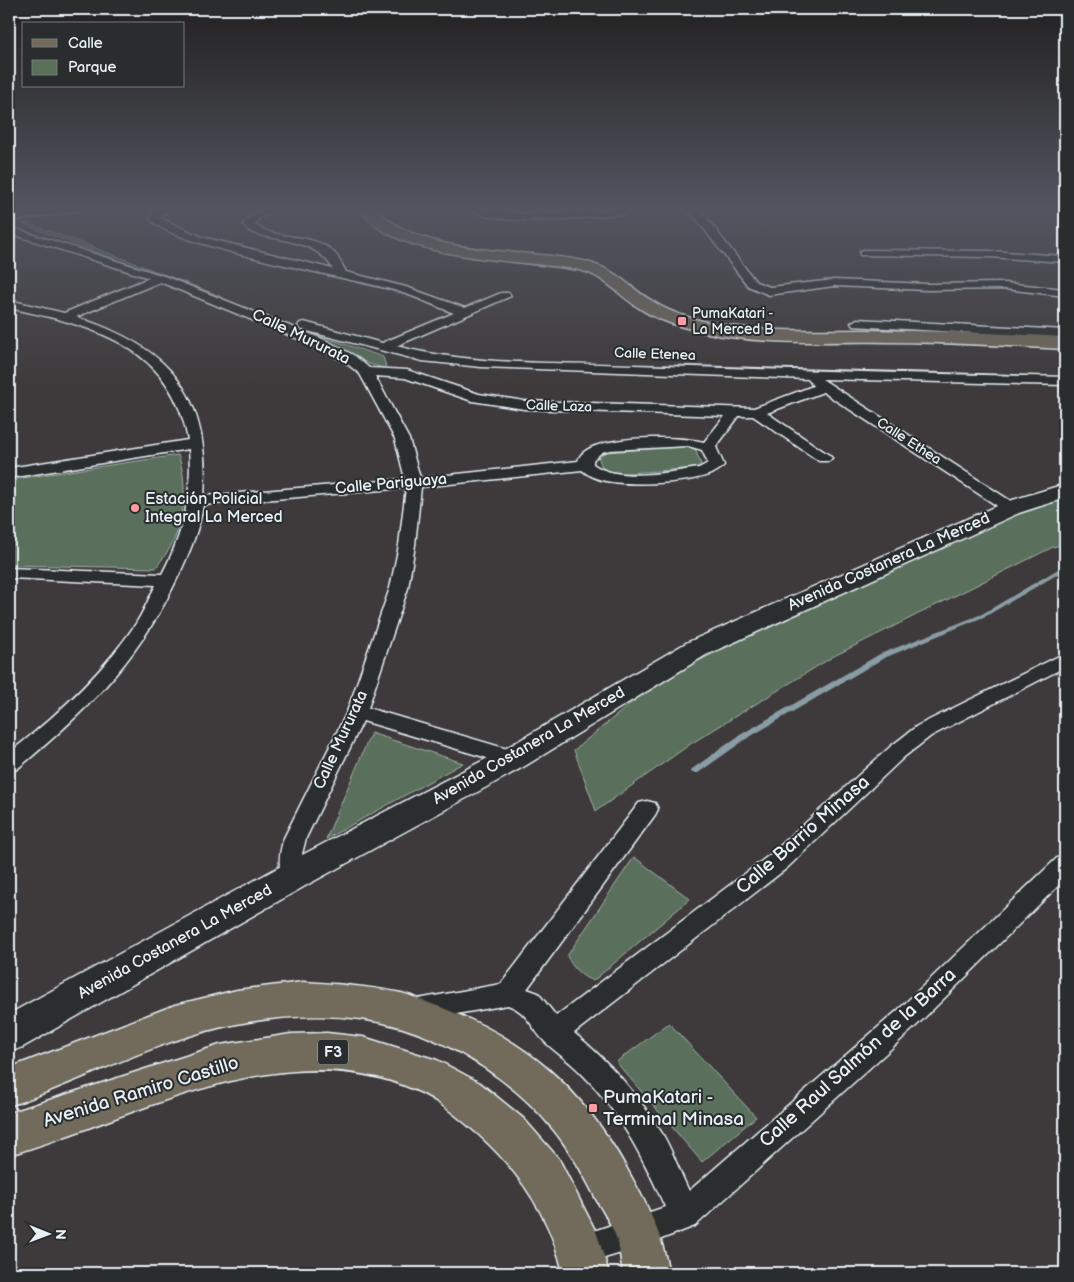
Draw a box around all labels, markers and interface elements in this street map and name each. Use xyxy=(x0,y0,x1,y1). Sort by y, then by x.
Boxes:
legend xyxy=(22,22,185,88)
text: Calle xyxy=(68,34,103,53)
text: Parque xyxy=(68,58,117,77)
street label: Calle Mururata xyxy=(249,305,353,369)
place label: PumaKatari - La Merced B xyxy=(692,305,774,338)
marker: PumaKatari - La Merced B xyxy=(676,315,688,327)
street label: Calle Etenea xyxy=(614,344,696,364)
street label: Calle Laza xyxy=(526,396,592,416)
street label: Calle Ethea xyxy=(874,414,945,468)
street label: Calle Pariguaya xyxy=(334,470,448,498)
place label: Estación Policial Integral La Merced xyxy=(145,490,283,527)
marker: Estación Policial Integral La Merced xyxy=(129,502,141,514)
street label: Avenida Costanera La Merced xyxy=(785,509,993,615)
street label: Avenida Costanera La Merced xyxy=(429,683,629,809)
street label: Calle Mururata xyxy=(310,688,372,792)
street label: Calle Barrio Minasa xyxy=(732,771,874,899)
street label: Avenida Costanera La Merced xyxy=(75,881,275,1003)
street label: Calle Raul Salmón de la Barra xyxy=(755,964,961,1152)
road number: F3 xyxy=(318,1040,348,1064)
street label: Avenida Ramiro Castillo xyxy=(41,1051,241,1133)
place label: PumaKatari - Terminal Minasa xyxy=(603,1086,744,1131)
marker: PumaKatari - Terminal Minasa xyxy=(587,1102,599,1114)
north arrow xyxy=(22,1210,72,1260)
text: N xyxy=(52,1229,69,1240)

